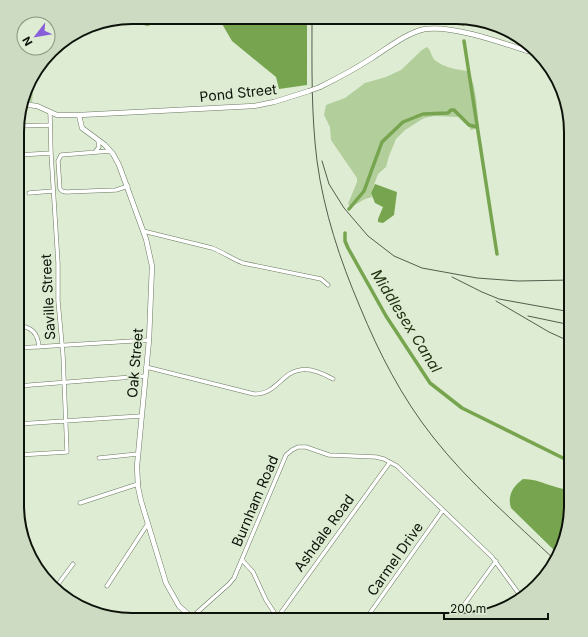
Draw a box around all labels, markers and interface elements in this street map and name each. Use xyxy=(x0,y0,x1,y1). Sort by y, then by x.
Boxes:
north arrow xyxy=(16,16,56,56)
text: N xyxy=(19,34,36,48)
street label: Pond Street xyxy=(198,80,278,105)
street label: Saville Street xyxy=(37,253,58,341)
water label: Middlesex Canal xyxy=(367,266,446,376)
street label: Oak Street xyxy=(123,327,146,398)
street label: Burnham Road xyxy=(228,453,281,549)
street label: Ashdale Road xyxy=(290,491,357,575)
street label: Carmel Drive xyxy=(363,519,426,599)
scale bar xyxy=(444,595,548,621)
text: 200 m xyxy=(450,601,486,616)

